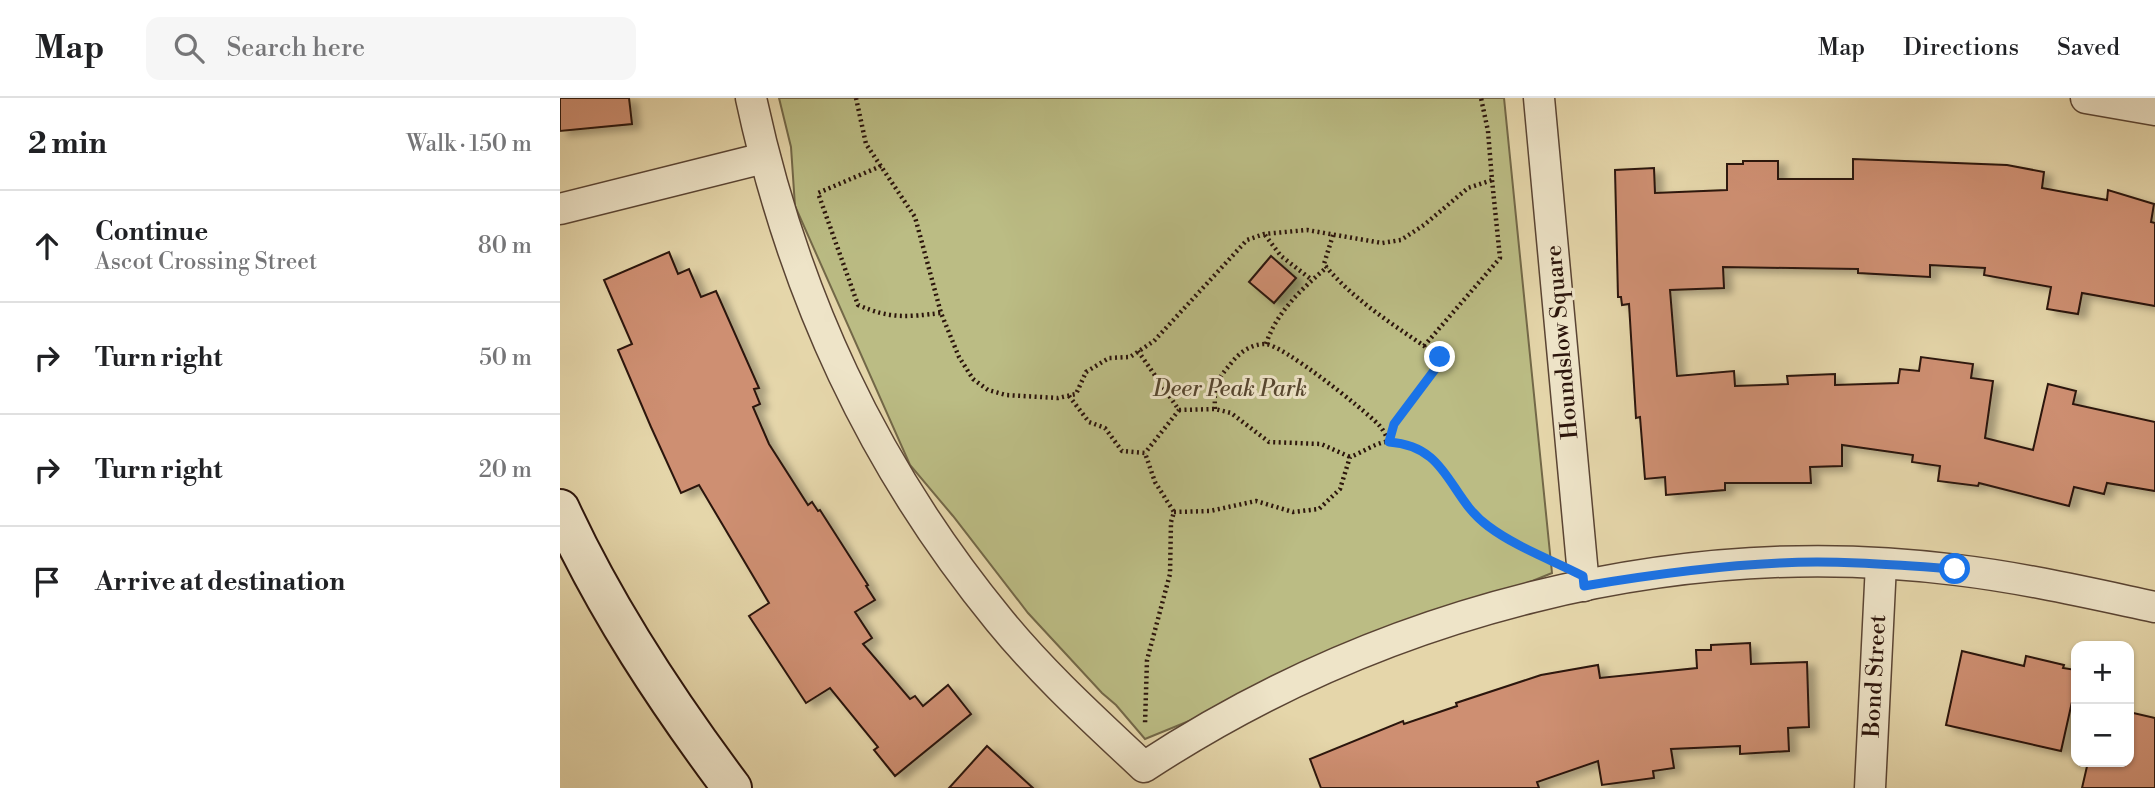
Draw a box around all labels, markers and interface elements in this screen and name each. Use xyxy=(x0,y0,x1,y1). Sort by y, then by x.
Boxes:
search box xyxy=(146,17,636,80)
text: Map xyxy=(35,28,104,69)
icon: search xyxy=(170,29,208,67)
text: Search here xyxy=(226,32,365,64)
text: Map xyxy=(1818,33,1865,63)
text: Directions xyxy=(1903,33,2019,63)
text: Saved xyxy=(2057,33,2120,63)
text: 2 min xyxy=(28,125,107,163)
text: Walk · 150 m xyxy=(406,130,532,158)
text: Continue xyxy=(95,216,208,248)
icon: ahead xyxy=(28,227,66,265)
text: 80 m xyxy=(478,232,532,260)
street label: Houndslow Square xyxy=(1540,244,1584,440)
text: Ascot Crossing Street xyxy=(95,248,317,276)
icon: right xyxy=(28,339,66,377)
route end xyxy=(1424,341,1455,372)
text: Turn right xyxy=(95,342,223,374)
text: 50 m xyxy=(479,344,532,372)
park label: Deer Peak Park xyxy=(1152,375,1307,403)
icon: right xyxy=(28,451,66,489)
text: Turn right xyxy=(95,454,223,486)
text: 20 m xyxy=(479,456,532,484)
route start xyxy=(1939,553,1970,584)
icon: arrive xyxy=(28,563,66,601)
text: Arrive at destination xyxy=(95,566,345,598)
street label: Bond Street xyxy=(1858,614,1892,739)
map controls xyxy=(2071,641,2134,767)
button: + xyxy=(2071,641,2134,704)
button: − xyxy=(2071,704,2134,767)

